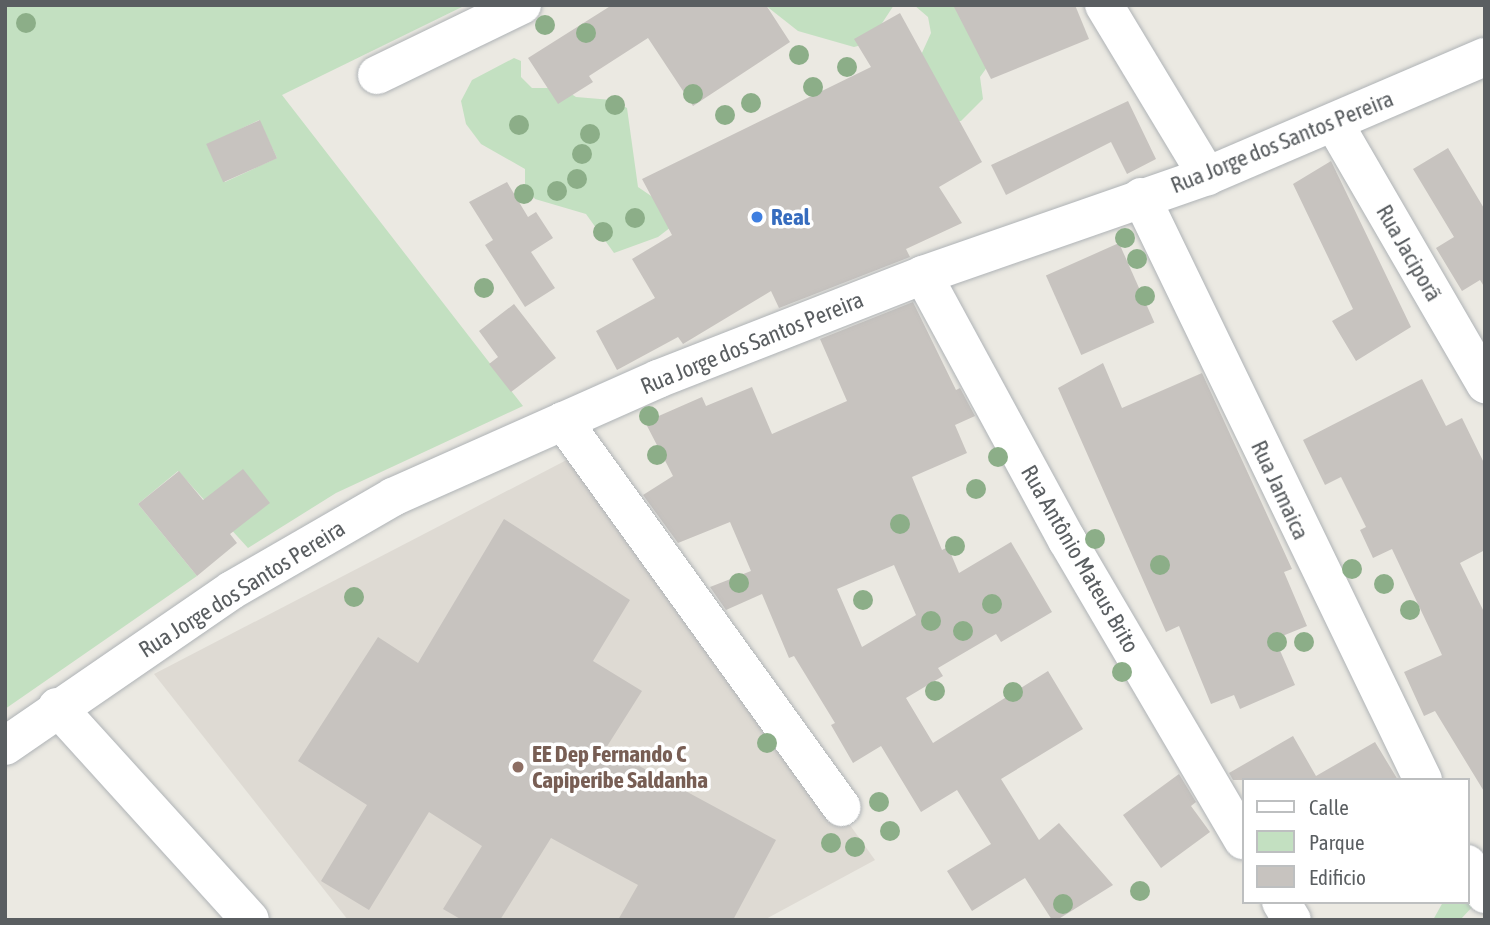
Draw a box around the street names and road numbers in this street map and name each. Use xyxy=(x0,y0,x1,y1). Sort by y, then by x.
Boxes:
street label: Rua Jorge dos Santos Pereira xyxy=(1167,85,1397,199)
street label: Rua Jaciporã xyxy=(1370,200,1448,306)
street label: Rua Jorge dos Santos Pereira xyxy=(637,286,867,400)
street label: Rua Jamaica xyxy=(1245,436,1315,544)
street label: Rua Antônio Mateus Brito xyxy=(1015,460,1145,658)
street label: Rua Jorge dos Santos Pereira xyxy=(134,514,350,664)

